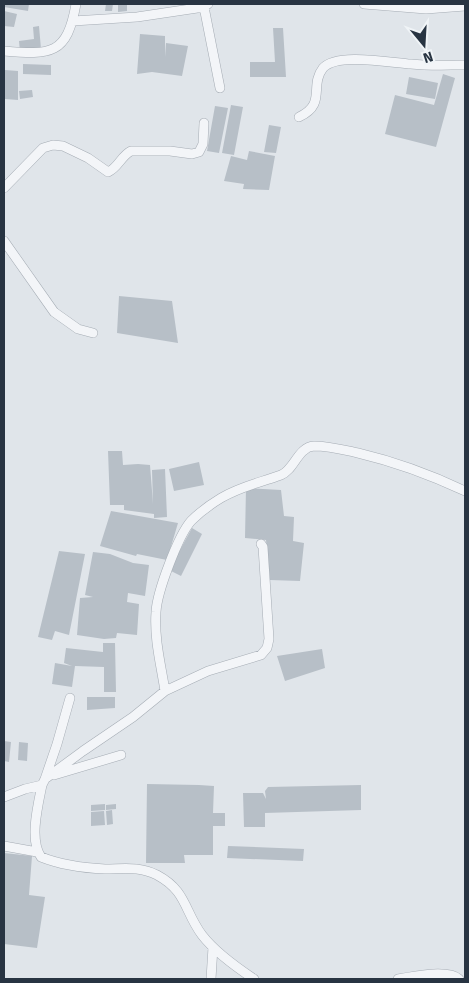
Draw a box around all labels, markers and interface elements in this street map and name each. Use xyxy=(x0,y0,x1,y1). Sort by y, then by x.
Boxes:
north arrow xyxy=(399,20,449,70)
text: N xyxy=(421,47,435,66)

